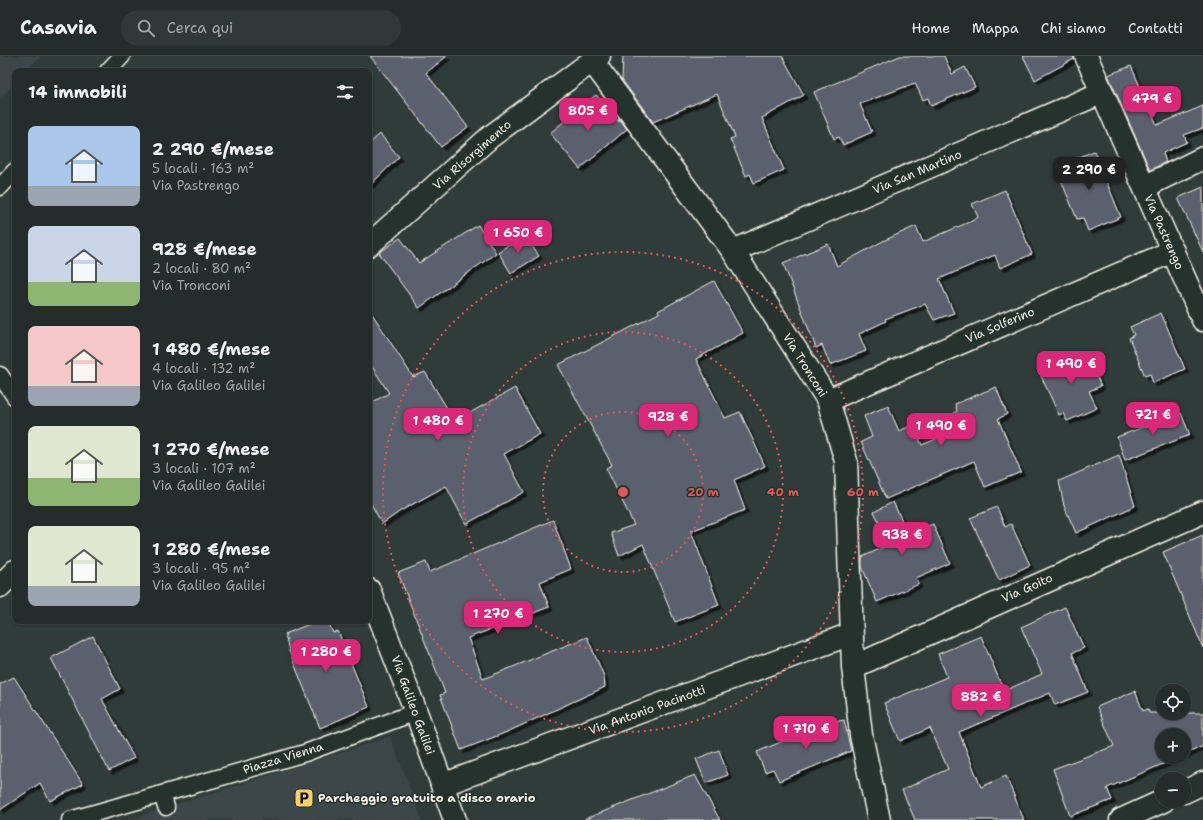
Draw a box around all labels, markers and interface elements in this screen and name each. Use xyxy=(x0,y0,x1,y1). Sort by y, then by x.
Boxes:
search box xyxy=(121,10,401,46)
text: Casavia xyxy=(20,15,97,40)
icon: search xyxy=(135,17,157,39)
text: Cerca qui xyxy=(167,18,233,38)
text: Home xyxy=(912,19,950,37)
text: Mappa xyxy=(972,19,1019,37)
text: Chi siamo xyxy=(1041,19,1106,37)
text: Contatti xyxy=(1128,19,1183,37)
text: 14 immobili xyxy=(28,81,127,103)
icon: filters xyxy=(334,81,356,103)
pin: 479 € xyxy=(1124,86,1180,120)
text: 479 € xyxy=(1132,90,1172,107)
pin: 805 € xyxy=(560,98,616,132)
text: 805 € xyxy=(568,102,608,119)
street label: Via Risorgimento xyxy=(429,116,515,194)
text: 2 290 €/mese xyxy=(152,138,274,160)
icon: home xyxy=(60,142,108,190)
street label: Via San Martino xyxy=(870,146,964,198)
pin: 2 290 € xyxy=(1052,157,1126,191)
text: 5 locali · 163 m² xyxy=(152,160,254,177)
text: 2 290 € xyxy=(1062,161,1116,178)
text: Via Pastrengo xyxy=(152,177,240,194)
street label: Via Pastrengo xyxy=(1140,192,1188,272)
pin: 1 650 € xyxy=(481,220,555,254)
text: 1 650 € xyxy=(493,224,543,241)
text: 928 €/mese xyxy=(152,238,257,260)
icon: home xyxy=(60,242,108,290)
text: 2 locali · 80 m² xyxy=(152,260,251,277)
text: Via Tronconi xyxy=(152,277,231,294)
street label: Via Solferino xyxy=(963,303,1037,347)
street label: Via Tronconi xyxy=(779,330,831,400)
text: 1 480 €/mese xyxy=(152,338,270,360)
icon: home xyxy=(60,342,108,390)
pin: 1 490 € xyxy=(1034,351,1108,385)
text: 1 490 € xyxy=(1046,355,1096,372)
text: 4 locali · 132 m² xyxy=(152,360,255,377)
text: Via Galileo Galilei xyxy=(152,377,265,394)
pin: 721 € xyxy=(1125,402,1181,436)
pin: 928 € xyxy=(640,404,696,438)
text: 721 € xyxy=(1135,406,1171,423)
pin: 1 480 € xyxy=(401,408,475,442)
text: 928 € xyxy=(648,408,688,425)
text: 1 480 € xyxy=(412,412,464,429)
pin: 1 490 € xyxy=(904,413,978,447)
text: 1 490 € xyxy=(916,417,966,434)
text: 1 270 €/mese xyxy=(152,438,270,460)
icon: home xyxy=(60,442,108,490)
text: 3 locali · 107 m² xyxy=(152,460,256,477)
text: Via Galileo Galilei xyxy=(152,477,265,494)
text: 20 m xyxy=(687,484,719,500)
text: 40 m xyxy=(767,484,799,500)
text: 60 m xyxy=(847,484,879,500)
centre of rings xyxy=(616,485,630,499)
pin: 938 € xyxy=(874,522,930,556)
text: 938 € xyxy=(882,526,922,543)
text: 1 280 €/mese xyxy=(152,538,270,560)
icon: home xyxy=(60,542,108,590)
text: 3 locali · 95 m² xyxy=(152,560,250,577)
street label: Via Goito xyxy=(999,570,1055,606)
text: Via Galileo Galilei xyxy=(152,577,265,594)
pin: 1 270 € xyxy=(461,601,535,635)
text: 1 270 € xyxy=(473,605,523,622)
pin: 1 280 € xyxy=(289,639,363,673)
text: 1 280 € xyxy=(300,643,352,660)
street label: Via Galileo Galilei xyxy=(388,653,438,757)
street label: Via Antonio Pacinotti xyxy=(586,681,708,739)
pin: 882 € xyxy=(953,684,1009,718)
map controls xyxy=(1155,684,1191,808)
button: locate xyxy=(1155,684,1191,720)
text: 882 € xyxy=(961,688,1001,705)
pin: 1 710 € xyxy=(769,716,843,750)
text: 1 710 € xyxy=(782,720,830,737)
button: + xyxy=(1155,728,1191,764)
street label: Piazza Vienna xyxy=(241,738,325,778)
button: − xyxy=(1155,772,1191,808)
parking icon: Parcheggio gratuito a disco orario xyxy=(293,787,315,809)
place label: Parcheggio gratuito a disco orario xyxy=(318,790,536,806)

